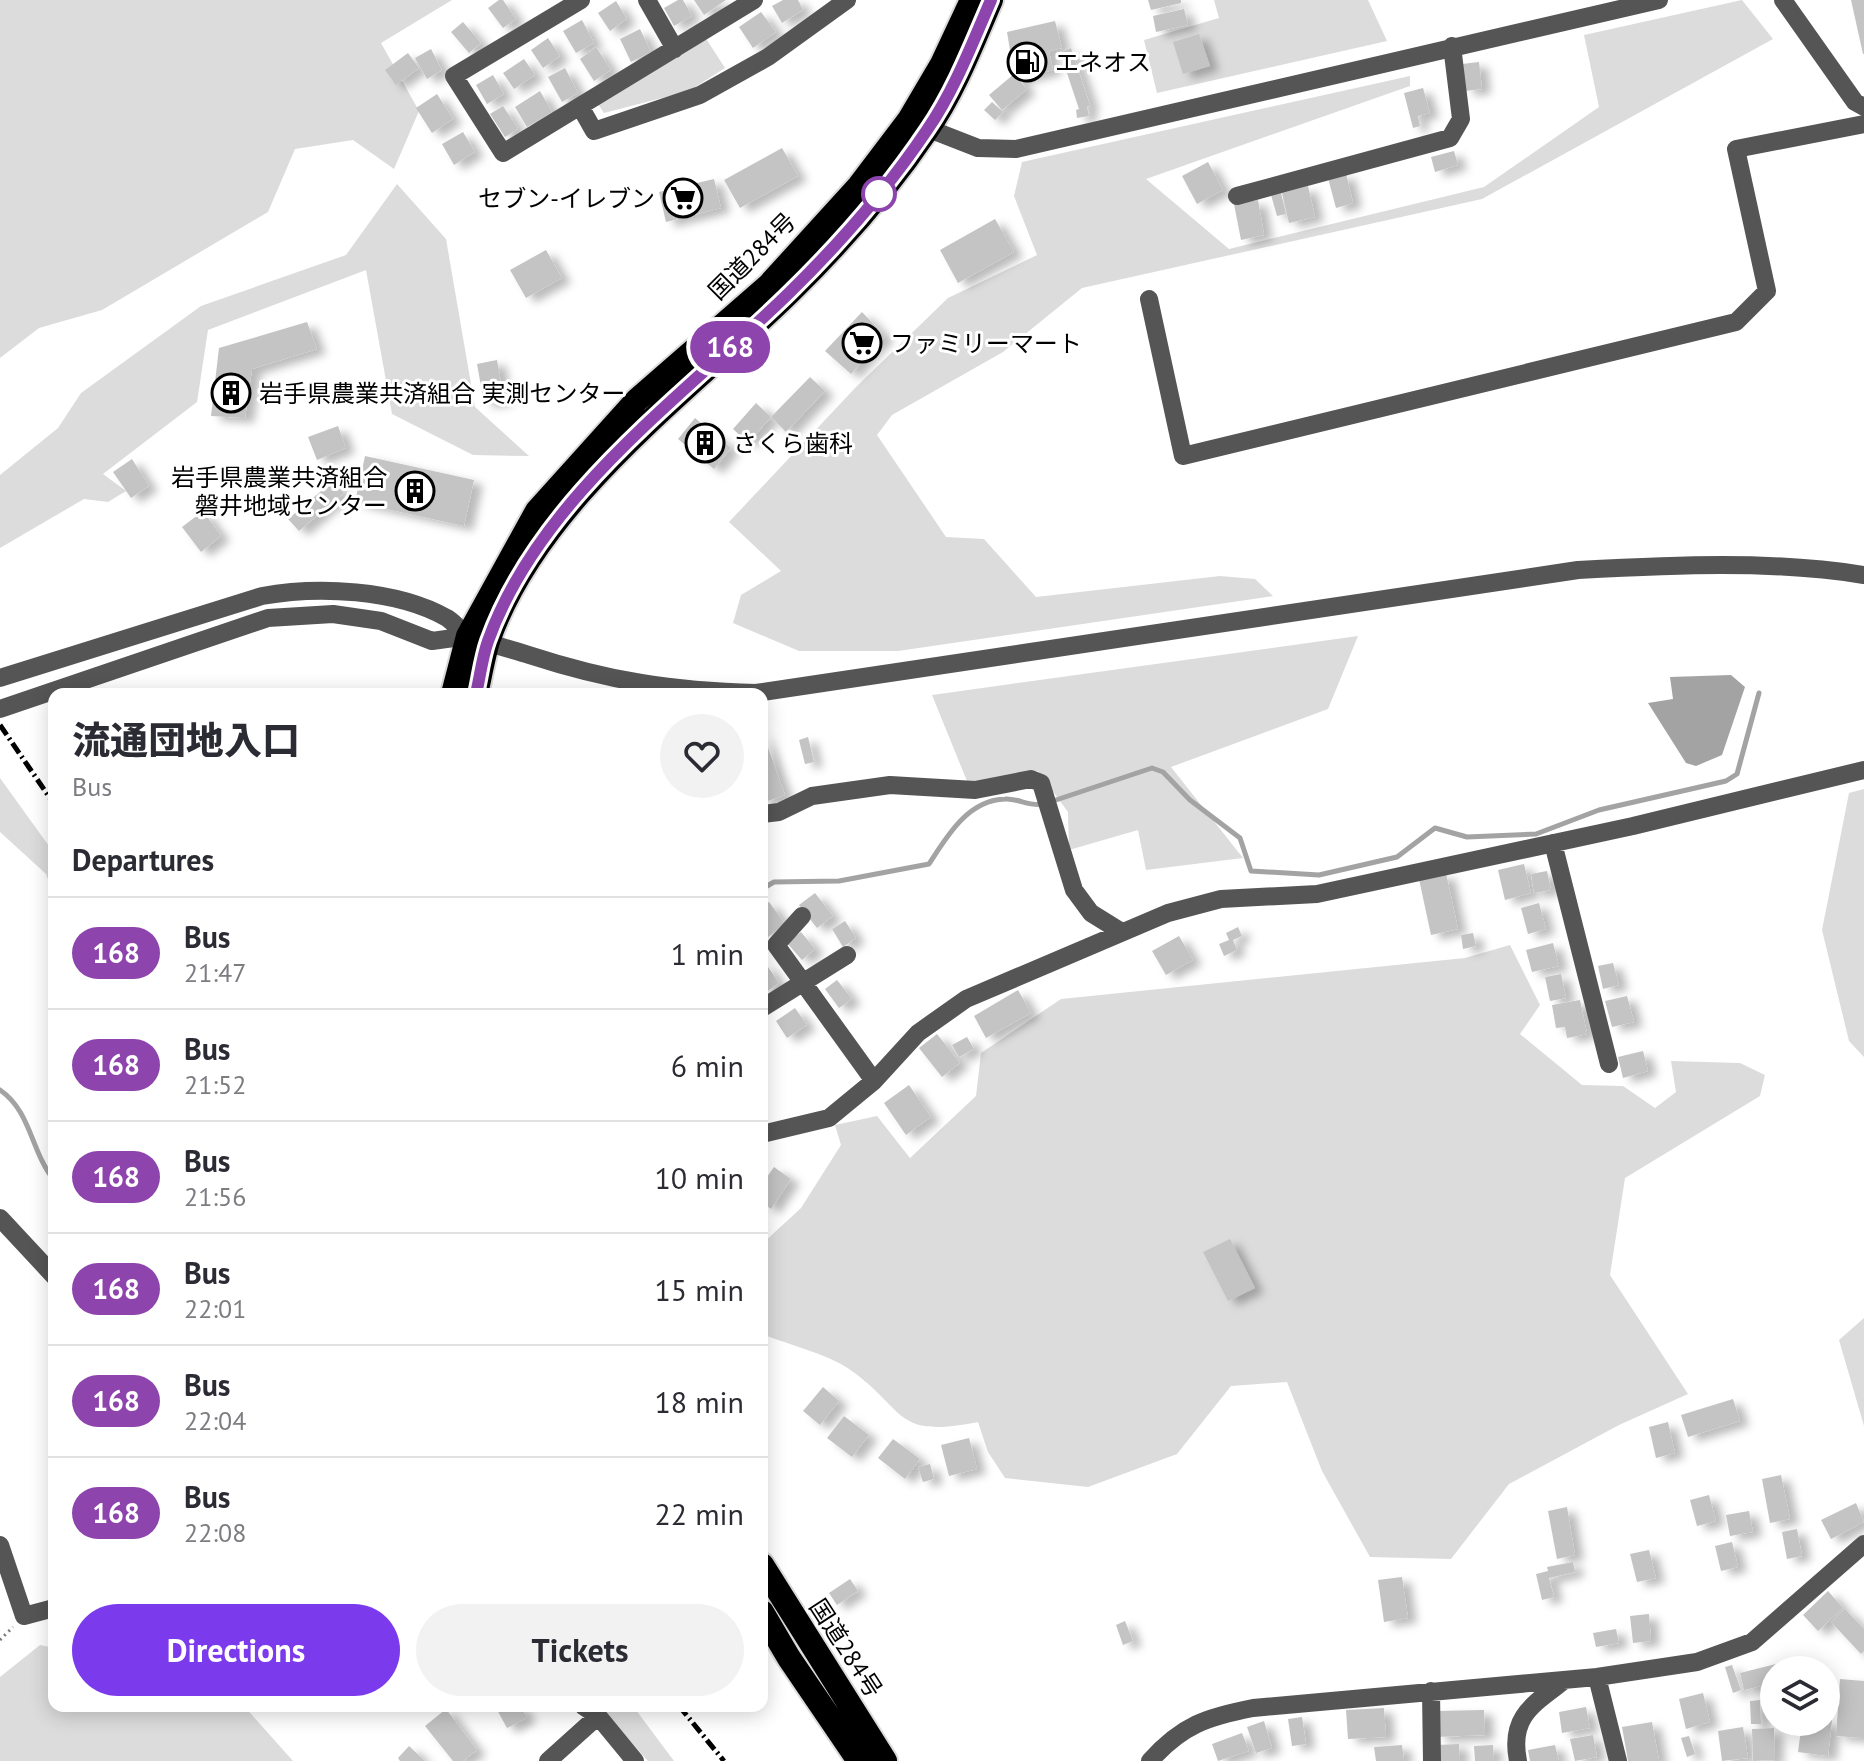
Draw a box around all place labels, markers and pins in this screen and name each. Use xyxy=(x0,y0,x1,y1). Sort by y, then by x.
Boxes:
fuel station icon: エネオス xyxy=(1006,41,1048,83)
place label: エネオス xyxy=(1055,47,1151,78)
supermarket icon: セブン-イレブン xyxy=(662,177,704,219)
unlabelled marker xyxy=(862,177,896,211)
place label: セブン-イレブン xyxy=(478,183,655,214)
supermarket icon: ファミリーマート xyxy=(841,322,883,364)
place label: ファミリーマート xyxy=(890,328,1082,359)
building icon: 岩手県農業共済組合 実測センター xyxy=(210,372,252,414)
place label: 岩手県農業共済組合 実測センター xyxy=(259,378,625,409)
building icon: さくら歯科 xyxy=(684,422,726,464)
place label: さくら歯科 xyxy=(733,428,853,459)
place label: 岩手県農業共済組合 磐井地域センター xyxy=(171,462,387,521)
building icon: 岩手県農業共済組合 磐井地域センター xyxy=(394,470,436,512)

